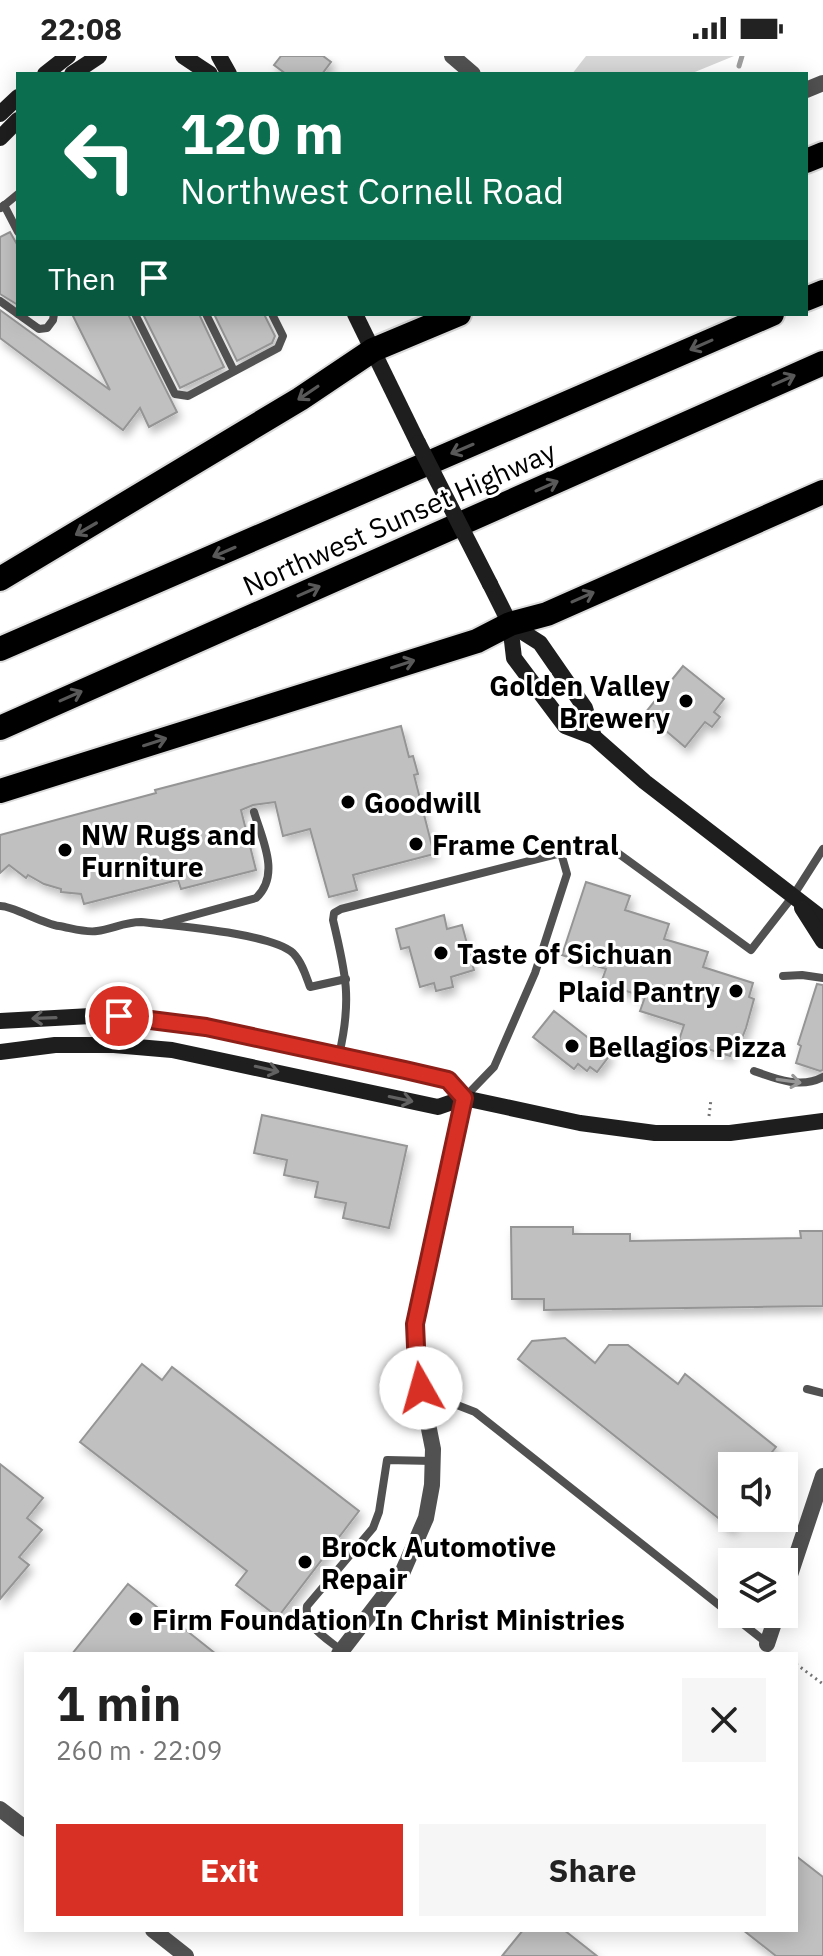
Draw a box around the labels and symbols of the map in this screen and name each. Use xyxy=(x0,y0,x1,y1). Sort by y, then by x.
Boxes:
one-way arrow xyxy=(689,339,714,354)
one-way arrow xyxy=(772,372,796,387)
one-way arrow xyxy=(297,385,319,401)
street label: Northwest Sunset Highway xyxy=(237,432,561,604)
one-way arrow xyxy=(451,442,475,457)
one-way arrow xyxy=(534,477,559,492)
one-way arrow xyxy=(75,521,98,537)
one-way arrow xyxy=(212,546,237,561)
one-way arrow xyxy=(297,583,321,598)
one-way arrow xyxy=(570,589,595,604)
one-way arrow xyxy=(389,656,415,671)
place label: Golden Valley Brewery xyxy=(489,667,670,736)
one-way arrow xyxy=(59,688,83,703)
marker: Golden Valley Brewery xyxy=(677,692,695,710)
one-way arrow xyxy=(142,734,167,749)
place label: Goodwill xyxy=(364,784,481,821)
marker: Goodwill xyxy=(339,793,357,811)
place label: NW Rugs and Furniture xyxy=(81,816,257,885)
place label: Frame Central xyxy=(432,826,618,863)
marker: Frame Central xyxy=(407,835,425,853)
marker: NW Rugs and Furniture xyxy=(56,841,74,859)
place label: Taste of Sichuan xyxy=(457,935,672,972)
marker: Taste of Sichuan xyxy=(432,944,450,962)
place label: Plaid Pantry xyxy=(558,973,720,1010)
pin xyxy=(85,982,153,1050)
marker: Plaid Pantry xyxy=(727,982,745,1000)
one-way arrow xyxy=(31,1010,58,1025)
place label: Bellagios Pizza xyxy=(588,1028,786,1065)
marker: Bellagios Pizza xyxy=(563,1037,581,1055)
one-way arrow xyxy=(254,1062,279,1077)
one-way arrow xyxy=(775,1074,801,1089)
one-way arrow xyxy=(388,1092,414,1107)
position arrow xyxy=(379,1346,463,1430)
place label: Brock Automotive Repair xyxy=(321,1528,556,1597)
marker: Brock Automotive Repair xyxy=(296,1553,314,1571)
place label: Firm Foundation In Christ Ministries xyxy=(152,1601,625,1638)
marker: Firm Foundation In Christ Ministries xyxy=(127,1610,145,1628)

